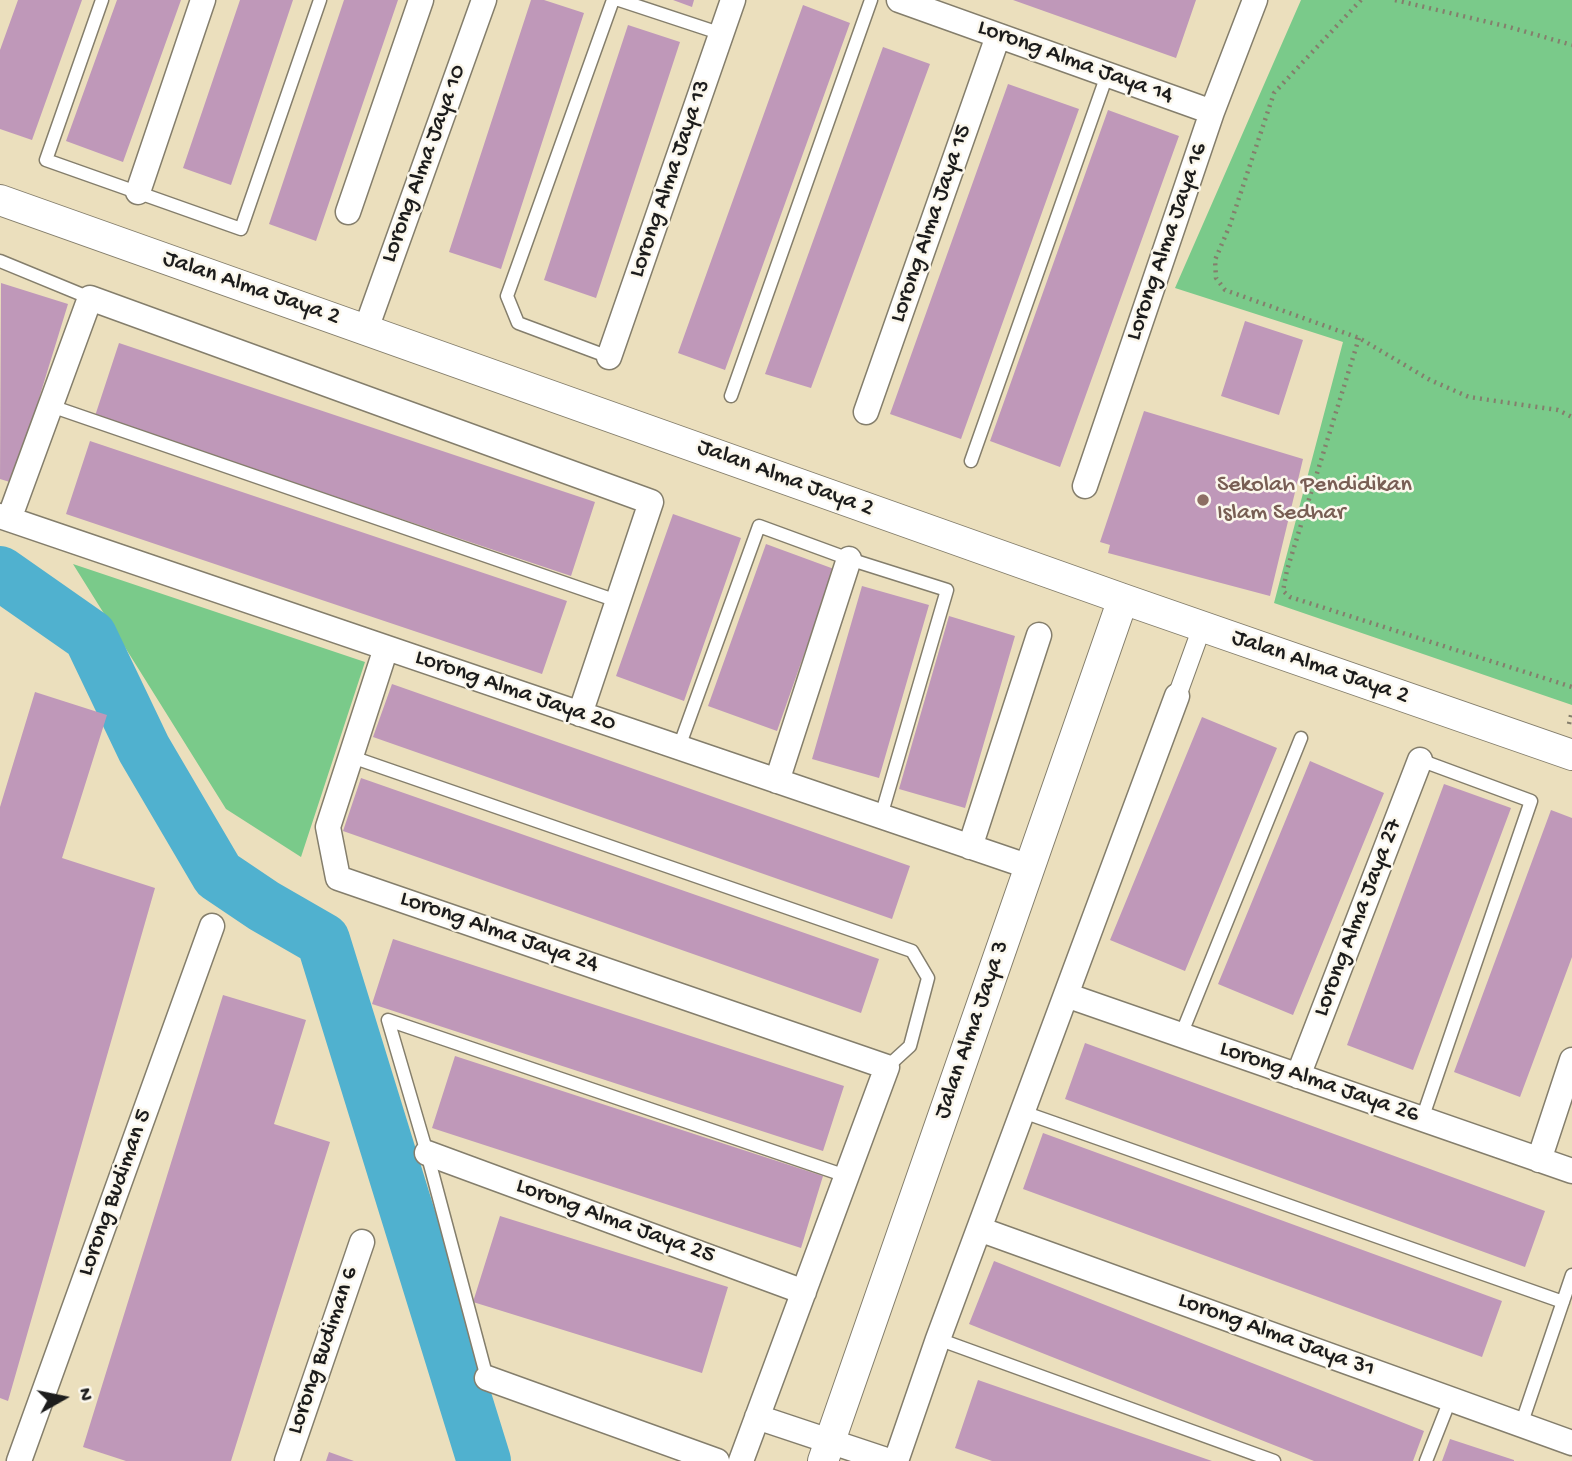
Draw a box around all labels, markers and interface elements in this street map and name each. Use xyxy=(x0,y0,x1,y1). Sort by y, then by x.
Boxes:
street label: Lorong Alma Jaya 14 xyxy=(973,14,1177,112)
street label: Lorong Alma Jaya 10 xyxy=(376,61,474,267)
street label: Lorong Alma Jaya 13 xyxy=(624,76,718,282)
street label: Lorong Alma Jaya 15 xyxy=(885,121,979,327)
street label: Lorong Alma Jaya 16 xyxy=(1121,139,1215,345)
street label: Jalan Alma Jaya 2 xyxy=(158,245,344,333)
street label: Jalan Alma Jaya 2 xyxy=(693,434,877,524)
place label: Sekolah Pendidikan Islam Sedhar xyxy=(1217,472,1412,528)
marker: Sekolah Pendidikan Islam Sedhar xyxy=(1195,492,1211,508)
street label: Jalan Alma Jaya 2 xyxy=(1227,624,1413,712)
street label: Lorong Alma Jaya 20 xyxy=(411,644,619,740)
street label: Lorong Alma Jaya 27 xyxy=(1308,815,1410,1021)
street label: Lorong Alma Jaya 24 xyxy=(396,885,602,981)
street label: Jalan Alma Jaya 3 xyxy=(929,937,1017,1123)
street label: Lorong Alma Jaya 26 xyxy=(1215,1035,1423,1131)
street label: Lorong Budiman 5 xyxy=(72,1105,160,1281)
street label: Lorong Alma Jaya 25 xyxy=(512,1173,718,1271)
street label: Lorong Budiman 6 xyxy=(282,1263,366,1439)
street label: Lorong Alma Jaya 31 xyxy=(1174,1287,1378,1385)
north arrow xyxy=(28,1363,98,1433)
text: N xyxy=(72,1387,97,1403)

